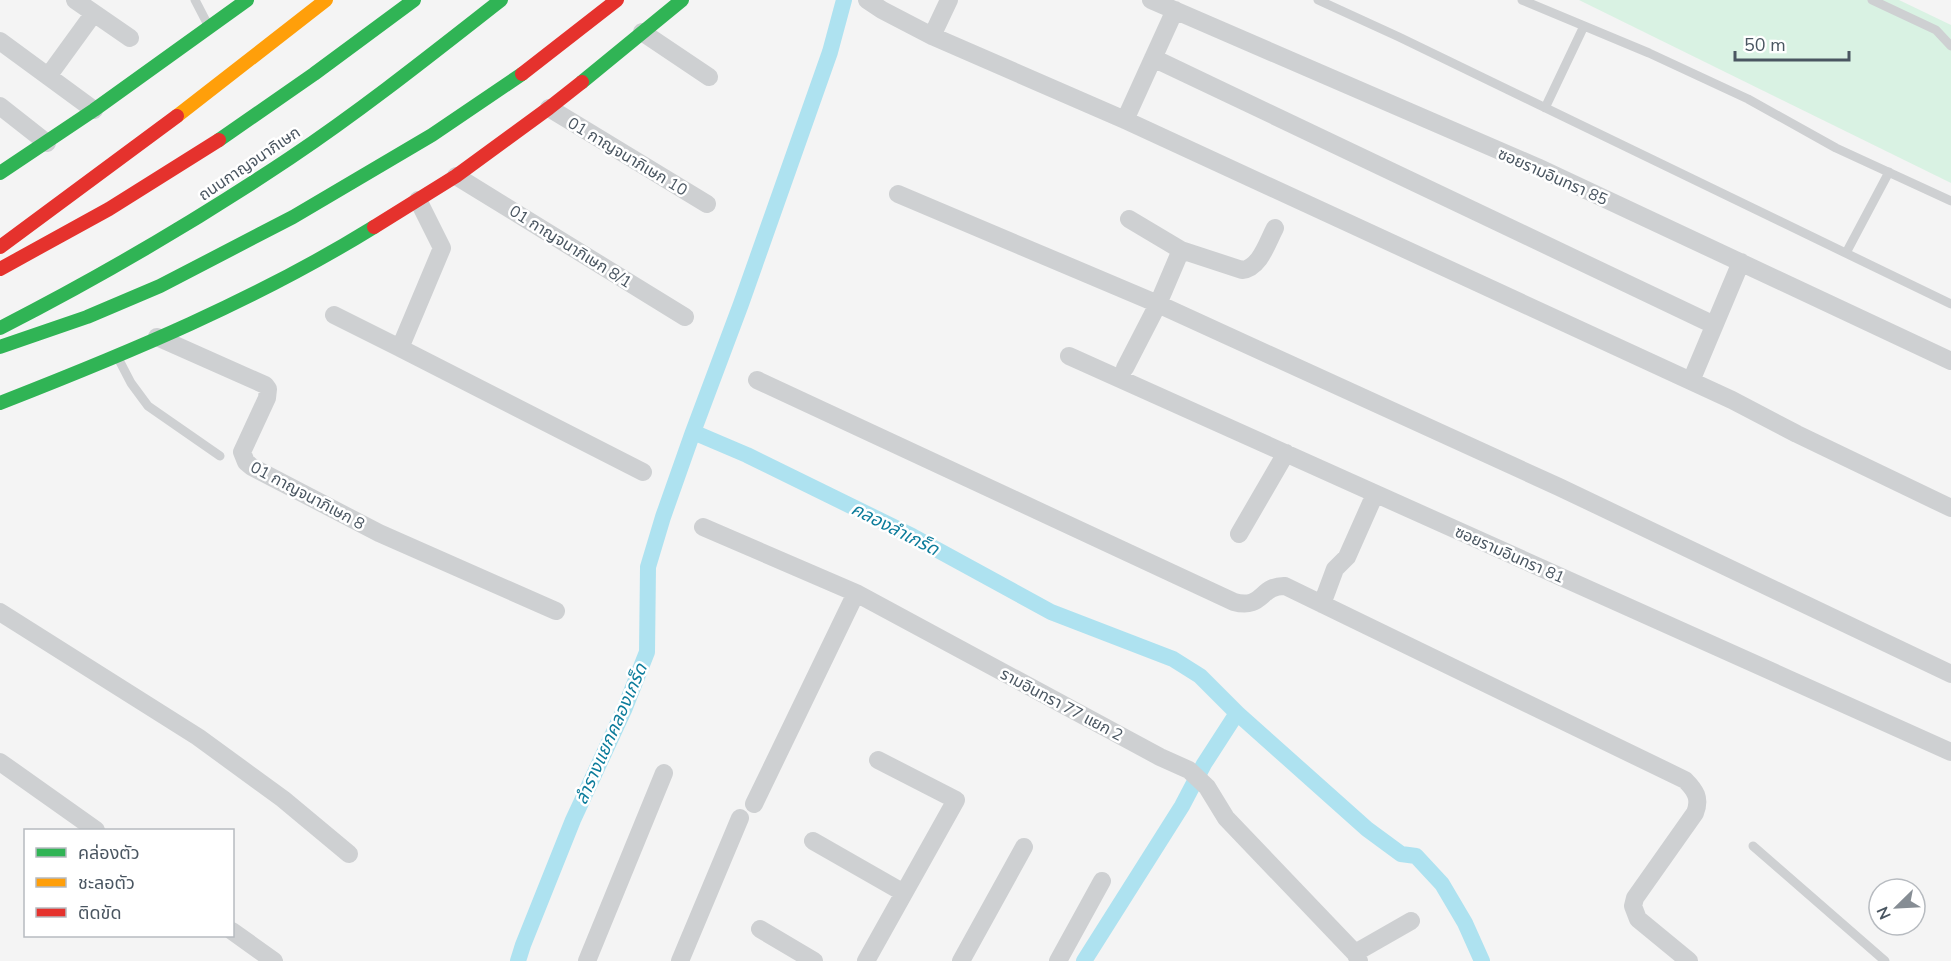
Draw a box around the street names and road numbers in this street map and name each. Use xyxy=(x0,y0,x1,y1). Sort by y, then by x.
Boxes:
street label: 01 กาญจนาภิเษก 10 xyxy=(563,112,691,201)
street label: ถนนกาญจนาภิเษก xyxy=(194,122,305,206)
street label: ซอยรามอินทรา 85 xyxy=(1494,143,1611,211)
street label: 01 กาญจนาภิเษก 8/1 xyxy=(505,200,636,293)
street label: 01 กาญจนาภิเษก 8 xyxy=(247,456,369,535)
street label: ซอยรามอินทรา 81 xyxy=(1451,521,1568,589)
street label: รามอินทรา 77 แยก 2 xyxy=(996,663,1127,747)

